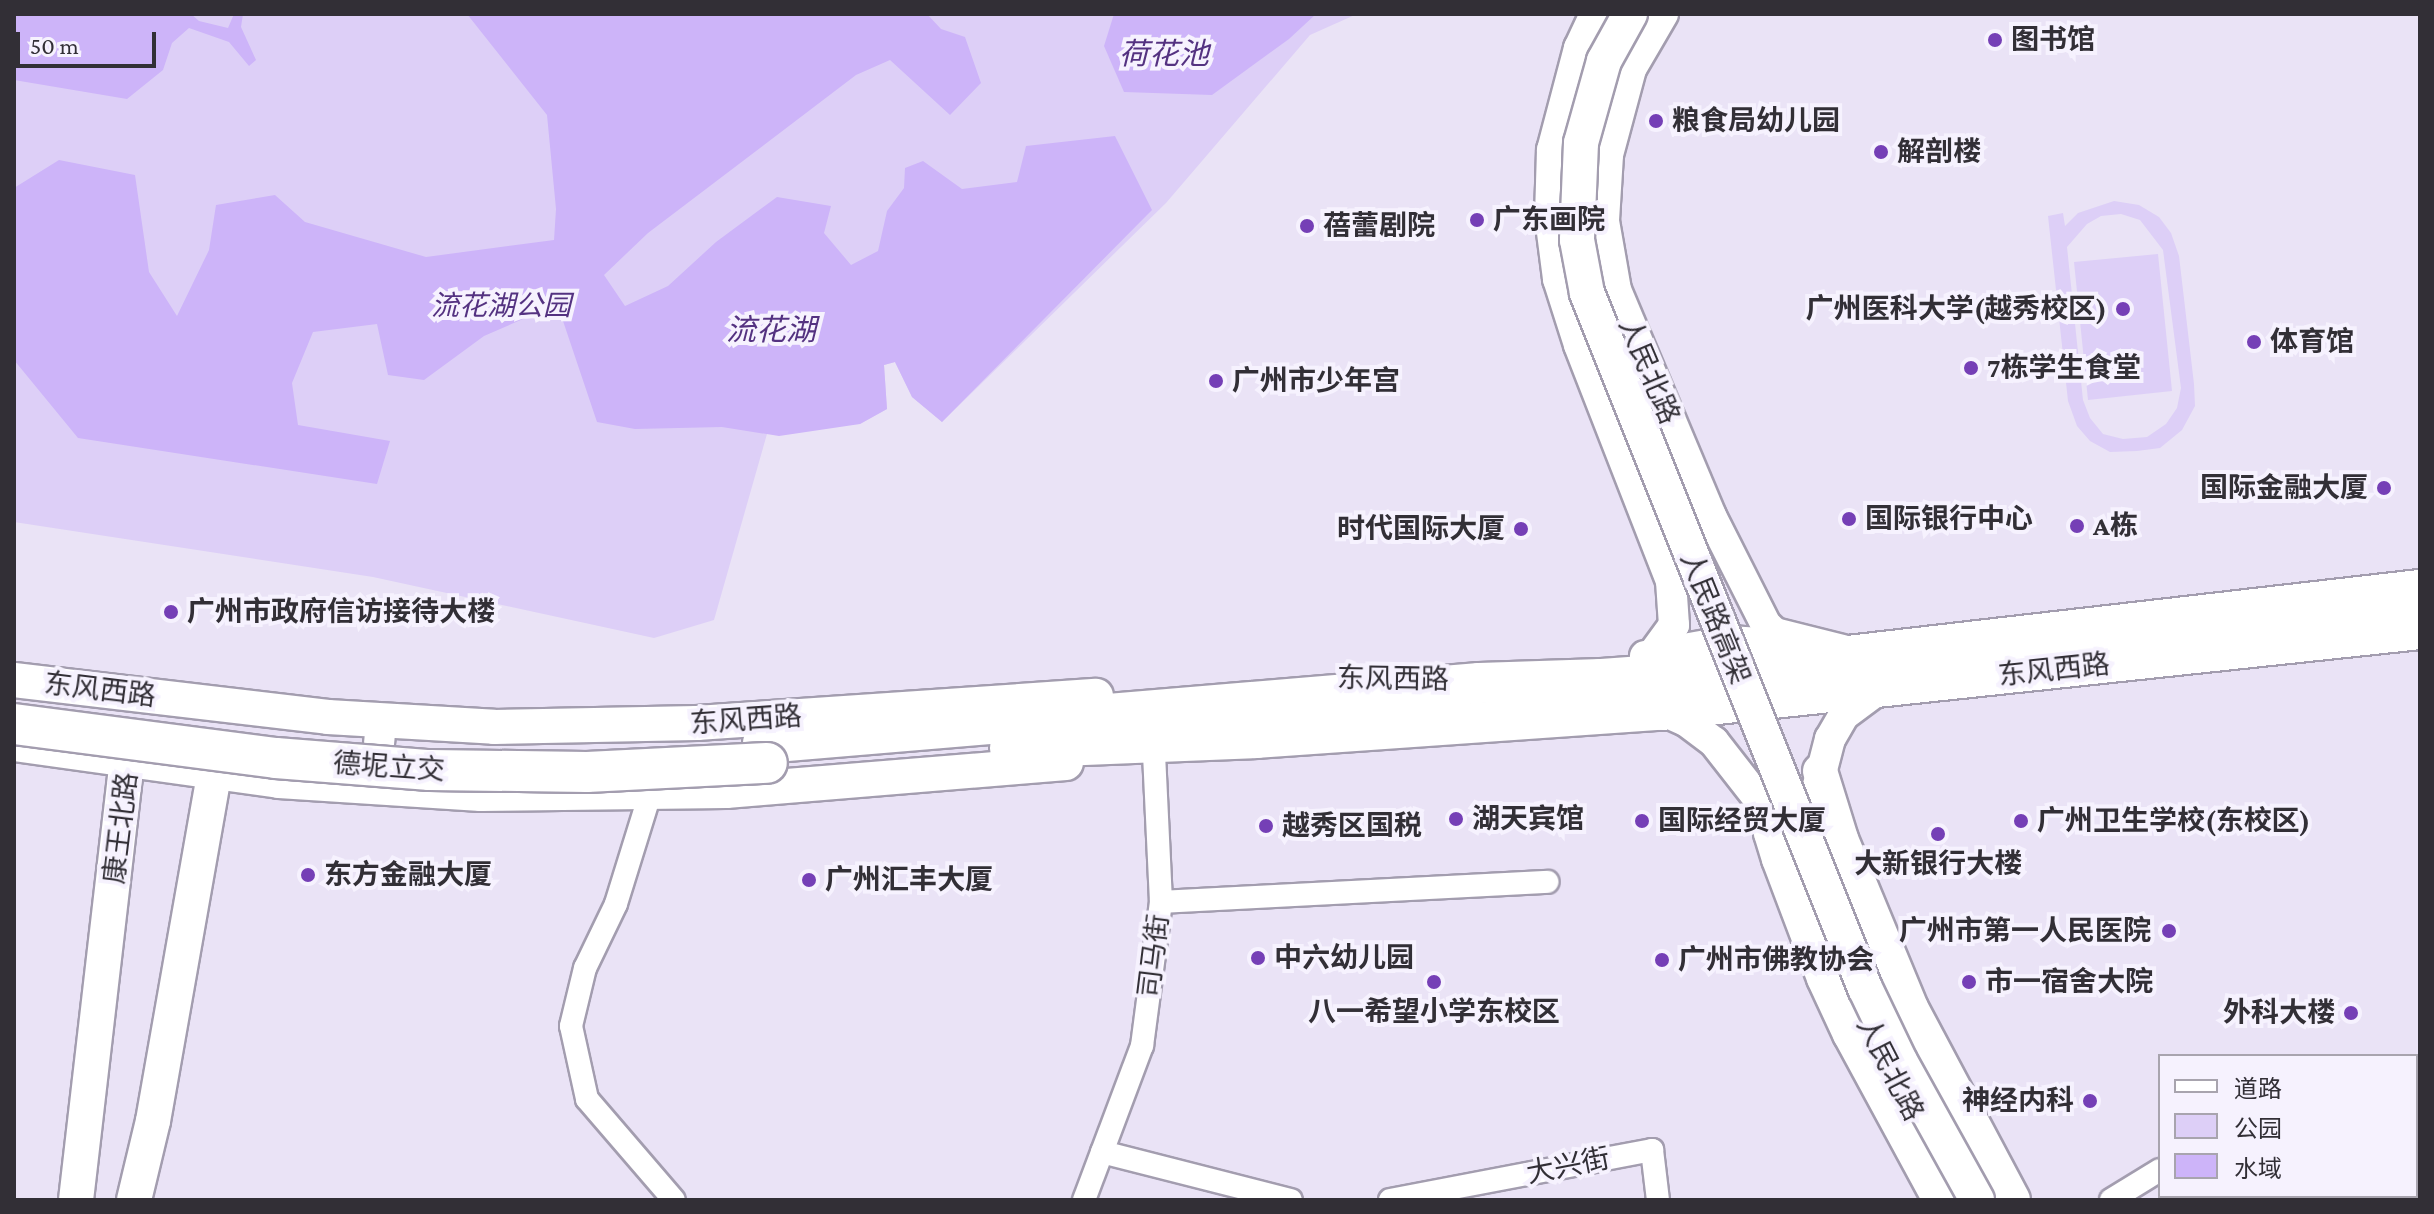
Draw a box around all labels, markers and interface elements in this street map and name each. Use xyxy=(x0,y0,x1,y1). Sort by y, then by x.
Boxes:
scale bar xyxy=(20,16,160,66)
place label: 图书馆 xyxy=(2011,23,2095,57)
marker: 图书馆 xyxy=(1986,31,2004,49)
text: 50 m xyxy=(30,32,79,59)
water label: 荷花池 xyxy=(1119,36,1209,72)
place label: 粮食局幼儿园 xyxy=(1672,104,1840,138)
marker: 粮食局幼儿园 xyxy=(1647,112,1665,130)
place label: 解剖楼 xyxy=(1897,135,1981,169)
marker: 解剖楼 xyxy=(1872,143,1890,161)
place label: 广东画院 xyxy=(1493,203,1605,237)
place label: 蓓蕾剧院 xyxy=(1323,209,1435,243)
marker: 广东画院 xyxy=(1468,211,1486,229)
marker: 蓓蕾剧院 xyxy=(1298,217,1316,235)
park label: 流花湖公园 xyxy=(431,289,571,323)
place label: 广州医科大学(越秀校区) xyxy=(1806,292,2107,326)
marker: 广州医科大学(越秀校区) xyxy=(2114,300,2132,318)
water label: 流花湖 xyxy=(726,312,816,348)
street label: 人民北路 xyxy=(1612,313,1686,429)
place label: 体育馆 xyxy=(2270,325,2354,359)
marker: 体育馆 xyxy=(2245,333,2263,351)
place label: 7栋学生食堂 xyxy=(1987,351,2141,385)
marker: 7栋学生食堂 xyxy=(1962,359,1980,377)
place label: 广州市少年宫 xyxy=(1232,364,1400,398)
marker: 广州市少年宫 xyxy=(1207,372,1225,390)
place label: 国际金融大厦 xyxy=(2200,471,2368,505)
marker: 国际金融大厦 xyxy=(2375,479,2393,497)
place label: 国际银行中心 xyxy=(1865,502,2033,536)
place label: A栋 xyxy=(2093,509,2138,543)
marker: 国际银行中心 xyxy=(1840,510,1858,528)
place label: 时代国际大厦 xyxy=(1337,512,1505,546)
marker: A栋 xyxy=(2068,517,2086,535)
marker: 时代国际大厦 xyxy=(1512,520,1530,538)
street label: 人民路高架 xyxy=(1673,547,1757,689)
place label: 广州市政府信访接待大楼 xyxy=(187,595,495,629)
marker: 广州市政府信访接待大楼 xyxy=(162,603,180,621)
street label: 东风西路 xyxy=(1997,647,2111,693)
street label: 东风西路 xyxy=(1337,661,1449,697)
street label: 东风西路 xyxy=(42,667,158,713)
street label: 东风西路 xyxy=(689,699,803,741)
street label: 德坭立交 xyxy=(332,746,446,788)
street label: 康王北路 xyxy=(98,770,144,886)
place label: 湖天宾馆 xyxy=(1472,802,1584,836)
place label: 国际经贸大厦 xyxy=(1658,804,1826,838)
place label: 广州卫生学校(东校区) xyxy=(2037,804,2310,838)
place label: 越秀区国税 xyxy=(1282,809,1422,843)
marker: 湖天宾馆 xyxy=(1447,810,1465,828)
marker: 国际经贸大厦 xyxy=(1633,812,1651,830)
marker: 广州卫生学校(东校区) xyxy=(2012,812,2030,830)
marker: 越秀区国税 xyxy=(1257,817,1275,835)
marker: 大新银行大楼 xyxy=(1929,825,1947,843)
place label: 大新银行大楼 xyxy=(1854,847,2022,881)
place label: 东方金融大厦 xyxy=(324,858,492,892)
place label: 广州汇丰大厦 xyxy=(825,863,993,897)
marker: 东方金融大厦 xyxy=(299,866,317,884)
marker: 广州汇丰大厦 xyxy=(800,871,818,889)
street label: 司马街 xyxy=(1132,912,1176,1000)
place label: 广州市第一人民医院 xyxy=(1899,914,2151,948)
marker: 广州市第一人民医院 xyxy=(2158,920,2180,942)
place label: 中六幼儿园 xyxy=(1274,941,1414,975)
place label: 广州市佛教协会 xyxy=(1678,943,1874,977)
marker: 中六幼儿园 xyxy=(1249,949,1267,967)
marker: 广州市佛教协会 xyxy=(1653,951,1671,969)
place label: 市一宿舍大院 xyxy=(1985,965,2153,999)
marker: 八一希望小学东校区 xyxy=(1425,973,1443,991)
marker: 市一宿舍大院 xyxy=(1960,973,1978,991)
place label: 八一希望小学东校区 xyxy=(1308,995,1560,1029)
place label: 外科大楼 xyxy=(2223,996,2335,1030)
marker: 外科大楼 xyxy=(2342,1004,2360,1022)
street label: 人民北路 xyxy=(1850,1011,1930,1127)
legend xyxy=(2158,1054,2418,1198)
text: 道路 xyxy=(2234,1075,2282,1102)
place label: 神经内科 xyxy=(1962,1084,2074,1118)
marker: 神经内科 xyxy=(2081,1092,2099,1110)
text: 公园 xyxy=(2234,1115,2282,1142)
street label: 大兴街 xyxy=(1524,1141,1612,1191)
text: 水域 xyxy=(2234,1155,2282,1182)

